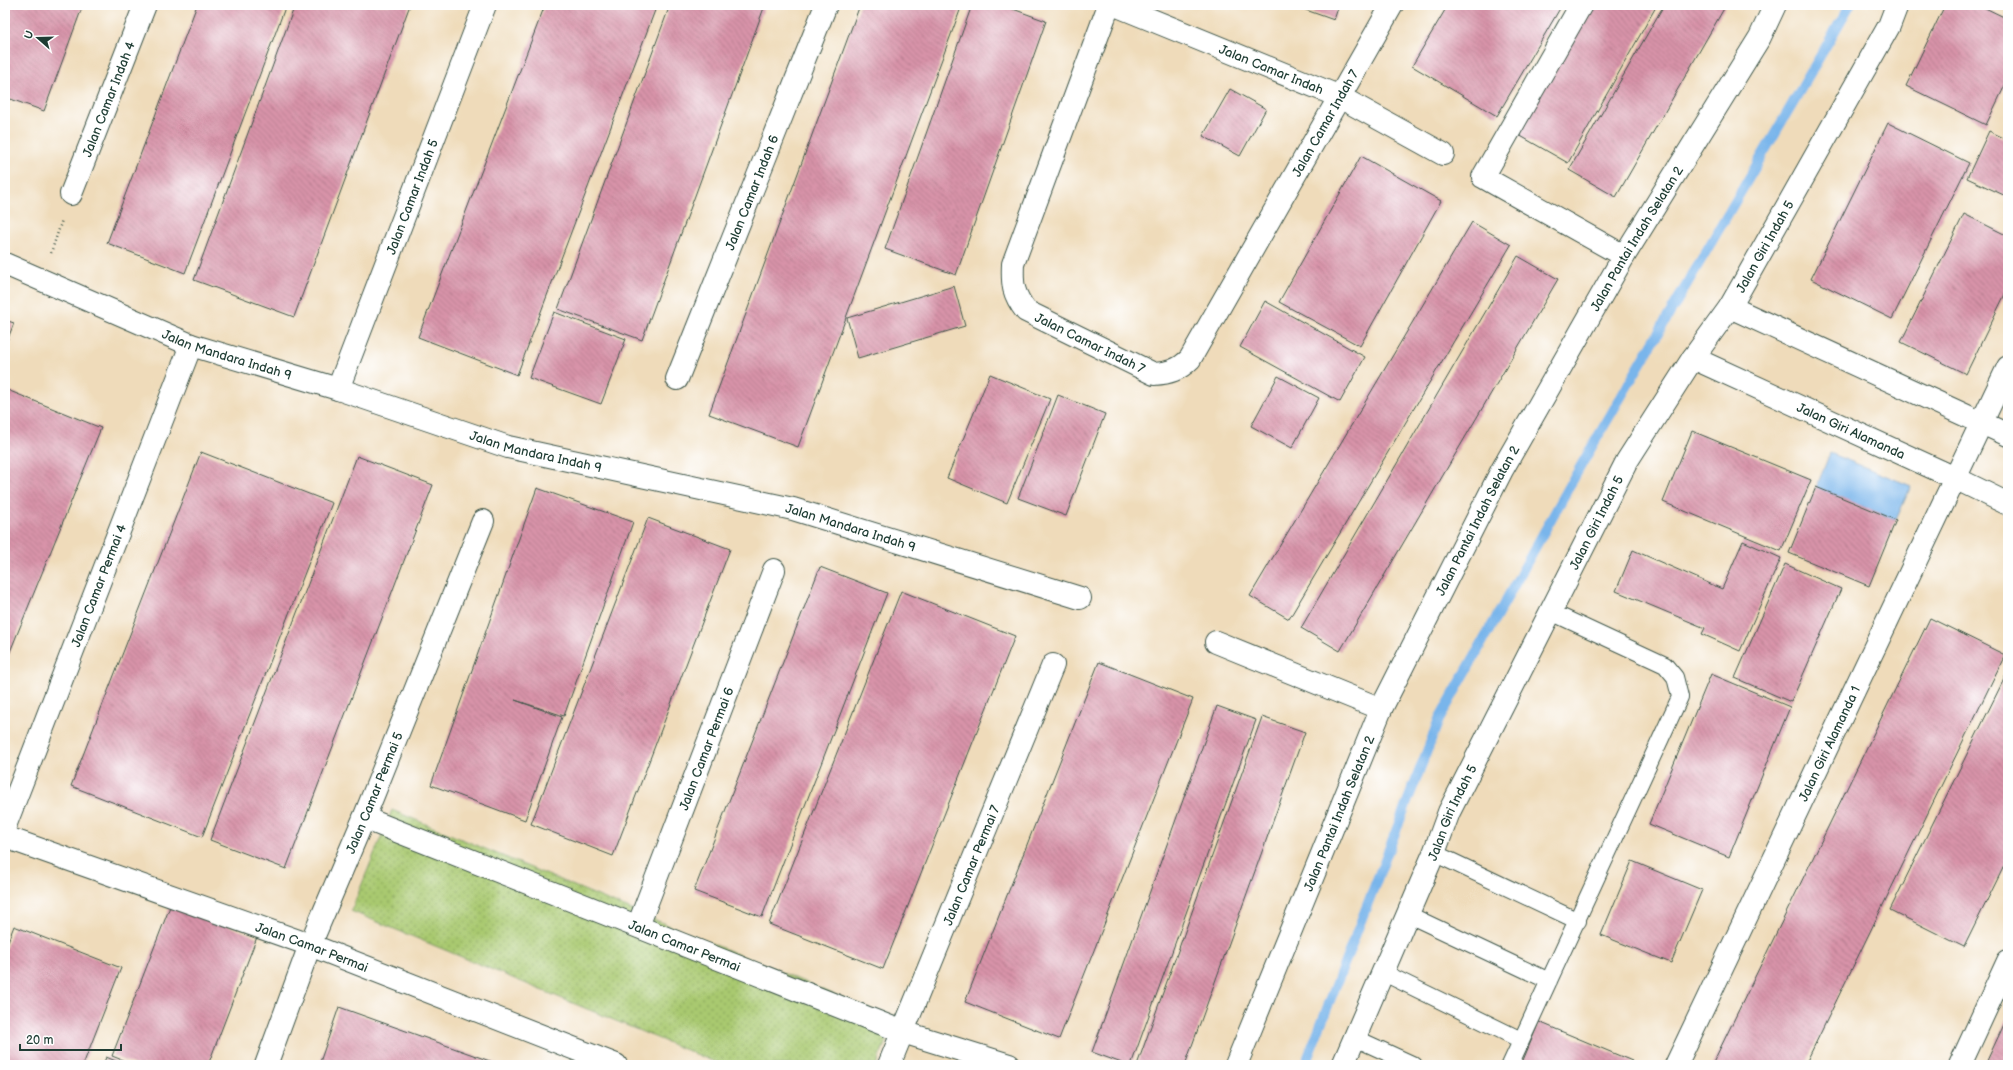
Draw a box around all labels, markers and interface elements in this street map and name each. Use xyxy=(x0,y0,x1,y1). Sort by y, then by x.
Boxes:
north arrow xyxy=(18,18,58,58)
text: U xyxy=(22,29,37,41)
street label: Jalan Camar Indah 4 xyxy=(79,39,139,159)
street label: Jalan Camar Indah xyxy=(1217,41,1326,98)
street label: Jalan Camar Indah 7 xyxy=(1289,66,1363,180)
street label: Jalan Camar Indah 6 xyxy=(722,133,782,253)
street label: Jalan Camar Indah 5 xyxy=(383,137,442,257)
street label: Jalan Pantai Indah Selatan 2 xyxy=(1587,163,1687,314)
street label: Jalan Giri Indah 5 xyxy=(1733,198,1798,296)
street label: Jalan Camar Indah 7 xyxy=(1032,310,1148,378)
street label: Jalan Mandara Indah 9 xyxy=(159,326,293,384)
street label: Jalan Giri Alamanda xyxy=(1794,400,1907,463)
street label: Jalan Mandara Indah 9 xyxy=(468,428,603,476)
street label: Jalan Pantai Indah Selatan 2 xyxy=(1433,443,1523,599)
street label: Jalan Giri Indah 5 xyxy=(1566,473,1627,573)
street label: Jalan Mandara Indah 9 xyxy=(784,501,917,556)
street label: Jalan Camar Permai 4 xyxy=(68,522,130,650)
street label: Jalan Giri Alamanda 1 xyxy=(1796,684,1864,804)
street label: Jalan Camar Permai 6 xyxy=(676,685,738,813)
street label: Jalan Camar Permai 5 xyxy=(343,730,407,856)
street label: Jalan Pantai Indah Selatan 2 xyxy=(1301,733,1379,894)
street label: Jalan Giri Indah 5 xyxy=(1425,762,1481,863)
street label: Jalan Camar Permai 7 xyxy=(940,802,1004,928)
street label: Jalan Camar Permai xyxy=(626,917,743,976)
street label: Jalan Camar Permai xyxy=(253,919,370,976)
scale bar xyxy=(20,1026,121,1052)
text: 20 m xyxy=(26,1033,53,1048)

